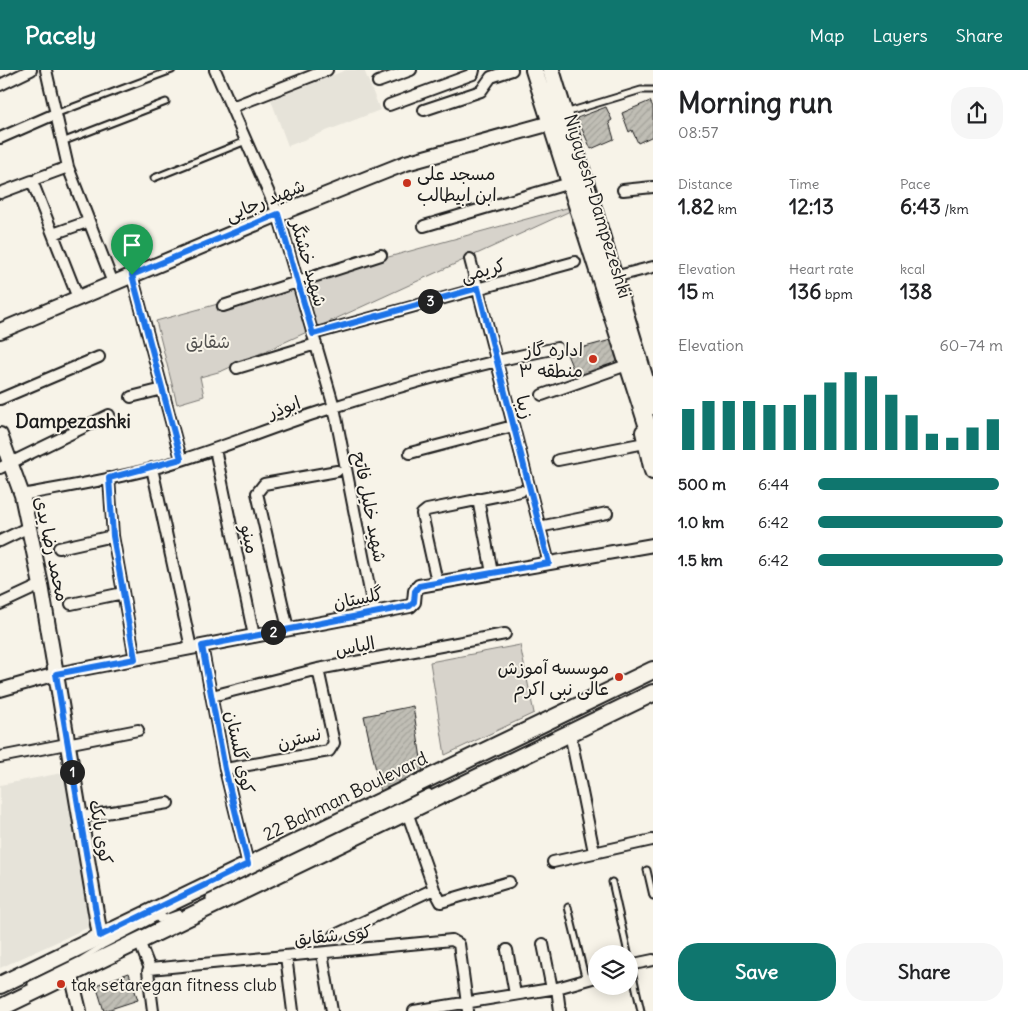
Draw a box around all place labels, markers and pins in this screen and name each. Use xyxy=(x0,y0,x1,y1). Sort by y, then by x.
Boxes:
place label: مسجد علی ابن ابیطالب xyxy=(417,162,497,206)
marker: مسجد علی ابن ابیطالب xyxy=(401,177,413,189)
pin xyxy=(111,224,153,275)
pin: 3 xyxy=(418,288,442,314)
place label: اداره گاز منطقه ۳ xyxy=(518,338,583,382)
marker: اداره گاز منطقه ۳ xyxy=(587,353,599,365)
pin: 2 xyxy=(260,620,286,644)
place label: موسسه آموزش عالی نبی اکرم xyxy=(498,656,609,703)
marker: موسسه آموزش عالی نبی اکرم xyxy=(613,671,625,683)
pin: 1 xyxy=(60,760,84,784)
place label: tak setaregan fitness club xyxy=(71,973,277,996)
marker: tak setaregan fitness club xyxy=(55,978,67,990)

